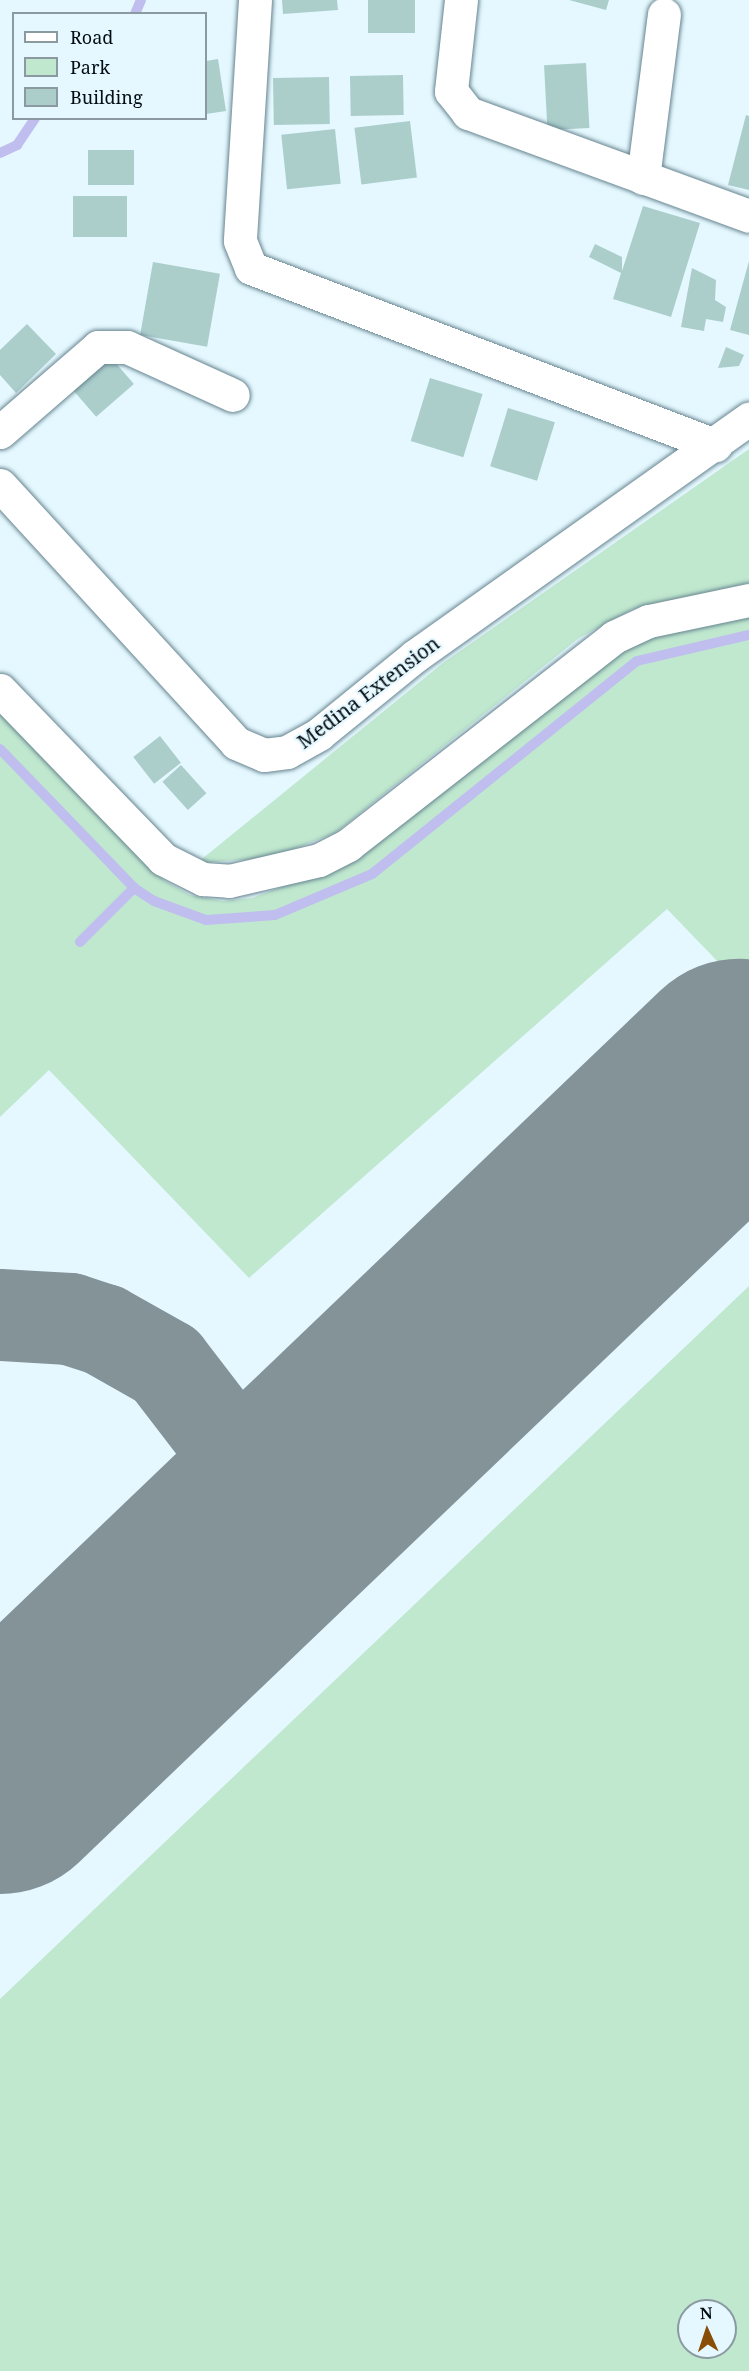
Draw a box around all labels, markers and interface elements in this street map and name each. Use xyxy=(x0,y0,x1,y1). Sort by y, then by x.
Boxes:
legend xyxy=(12,12,207,120)
text: Road xyxy=(70,25,113,49)
text: Park xyxy=(70,55,110,79)
text: Building xyxy=(70,85,143,109)
street label: Medina Extension xyxy=(292,631,444,753)
north arrow xyxy=(677,2299,737,2359)
text: N xyxy=(699,2302,713,2324)

